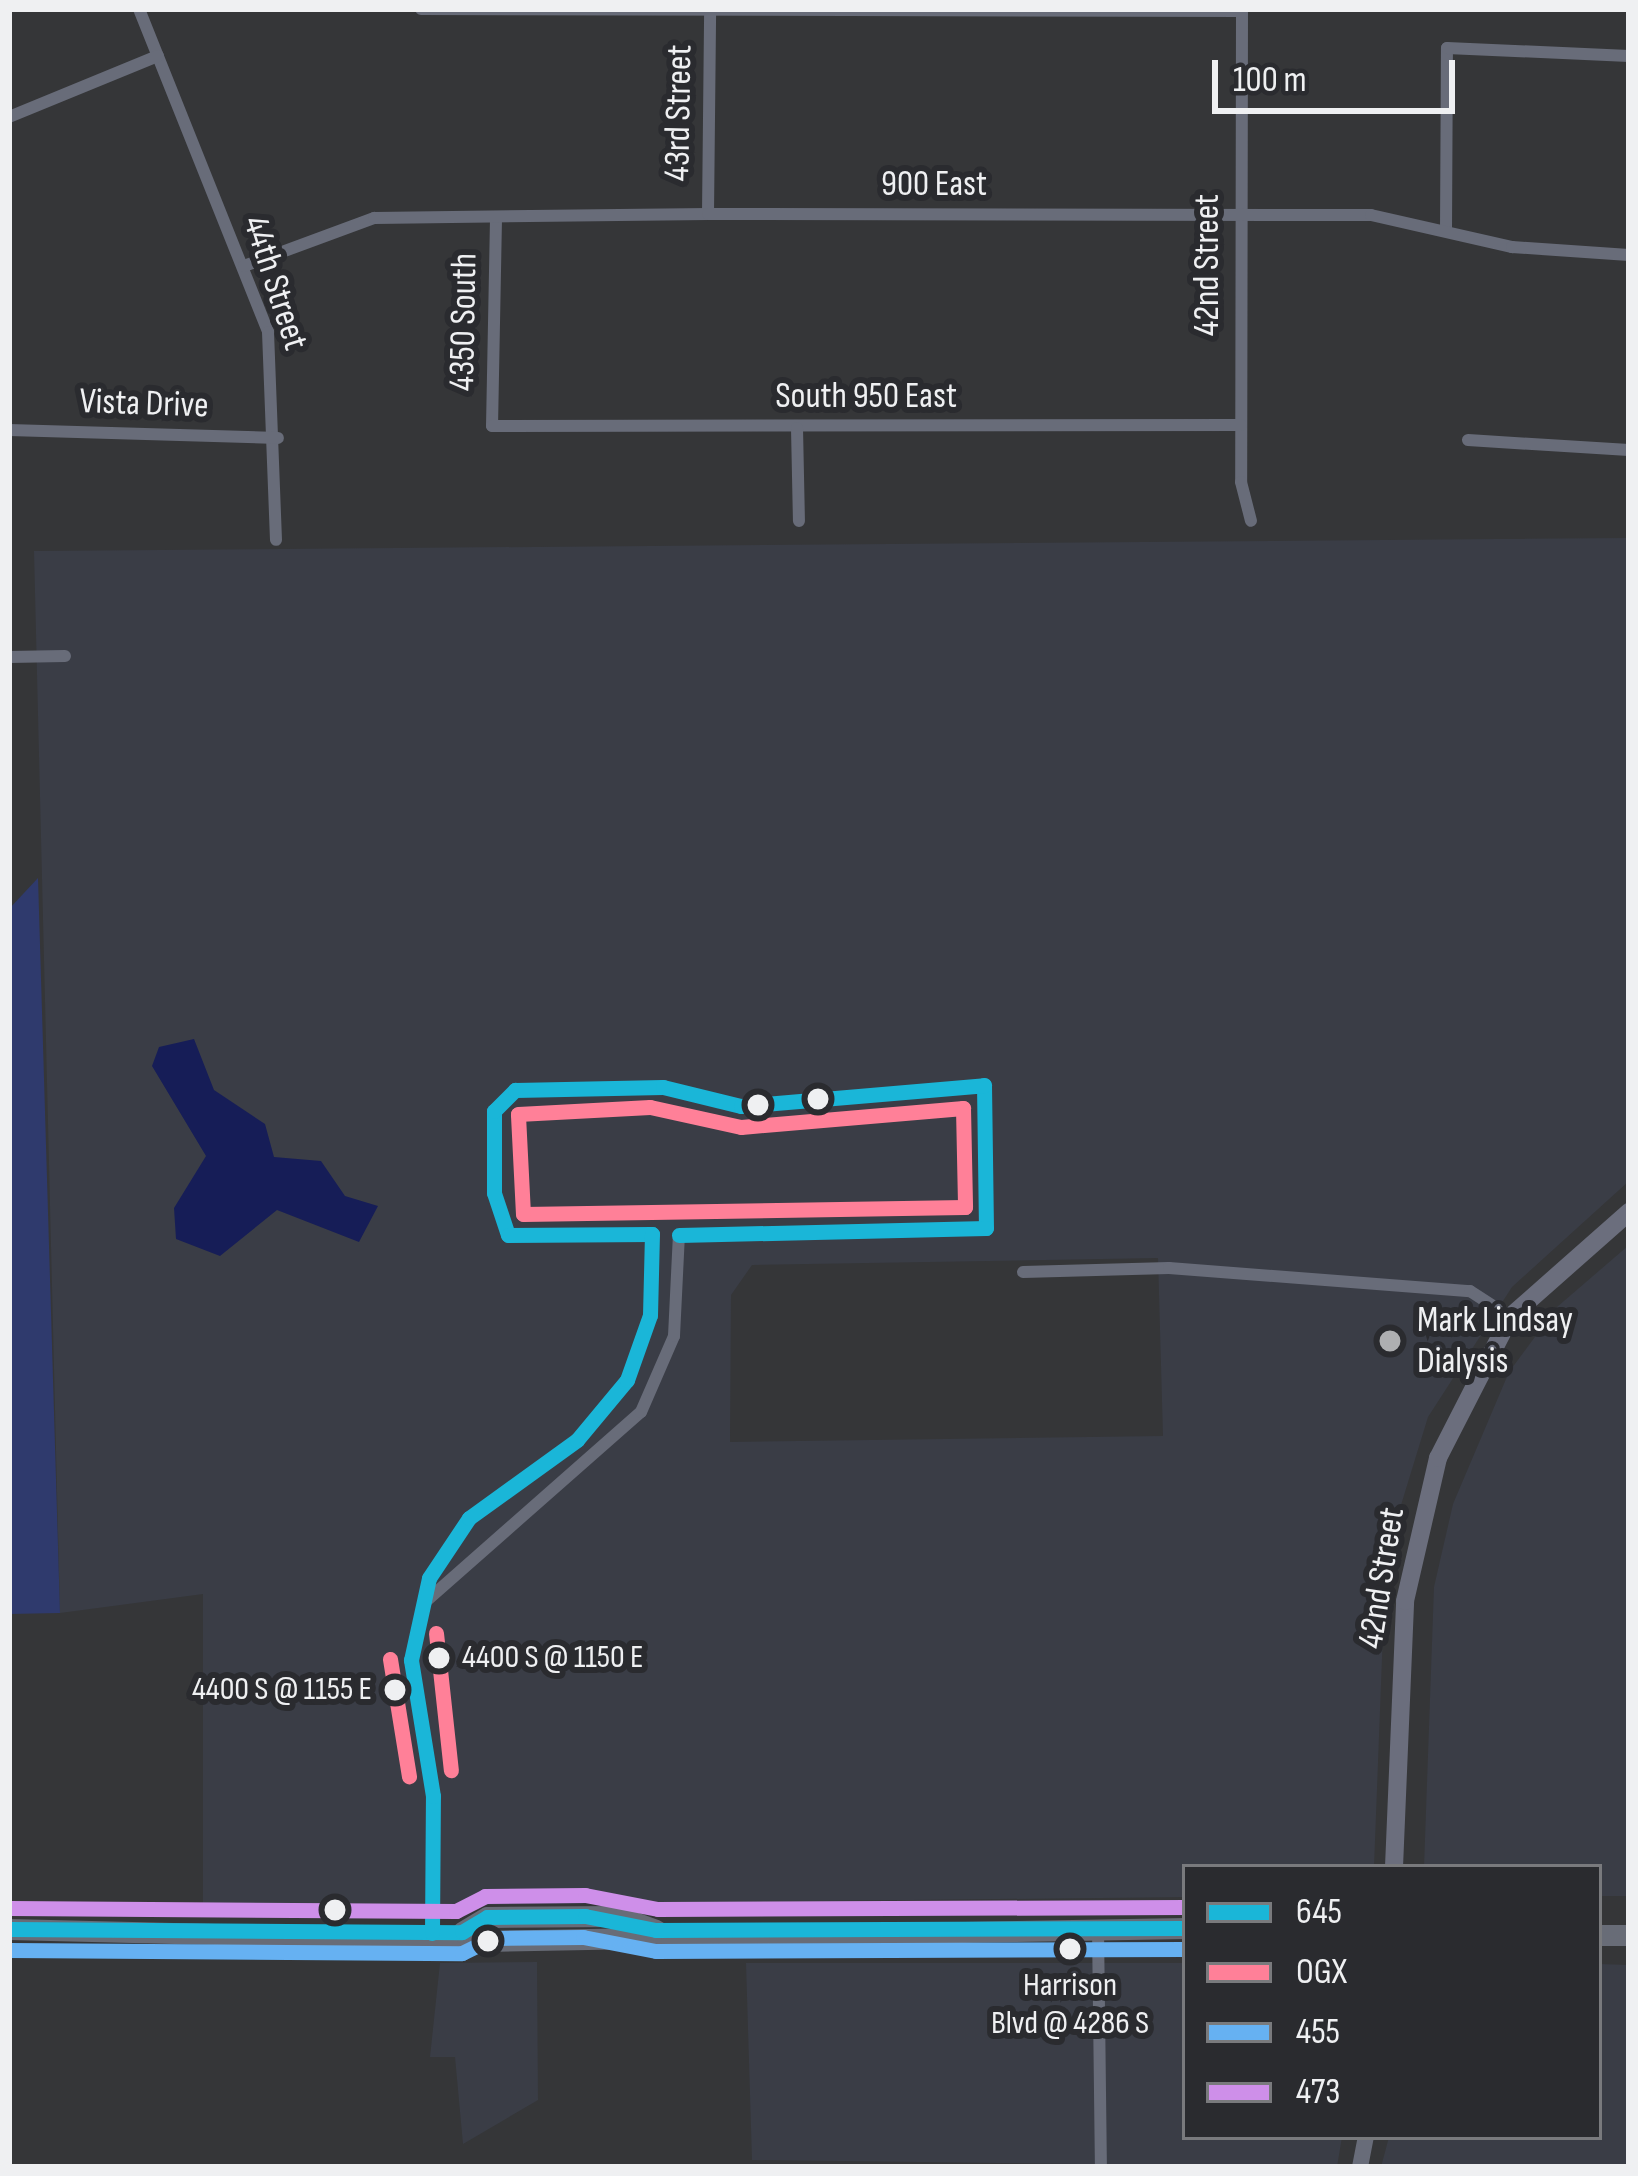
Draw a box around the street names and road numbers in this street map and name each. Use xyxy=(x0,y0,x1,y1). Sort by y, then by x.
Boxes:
street label: 43rd Street xyxy=(656,44,702,182)
street label: 900 East xyxy=(881,163,987,207)
street label: 42nd Street xyxy=(1186,194,1230,336)
street label: 44th Street xyxy=(233,211,317,355)
street label: 4350 South xyxy=(441,252,487,392)
street label: South 950 East xyxy=(775,375,957,419)
street label: Vista Drive xyxy=(79,380,209,428)
street label: 42nd Street xyxy=(1350,1504,1414,1652)

